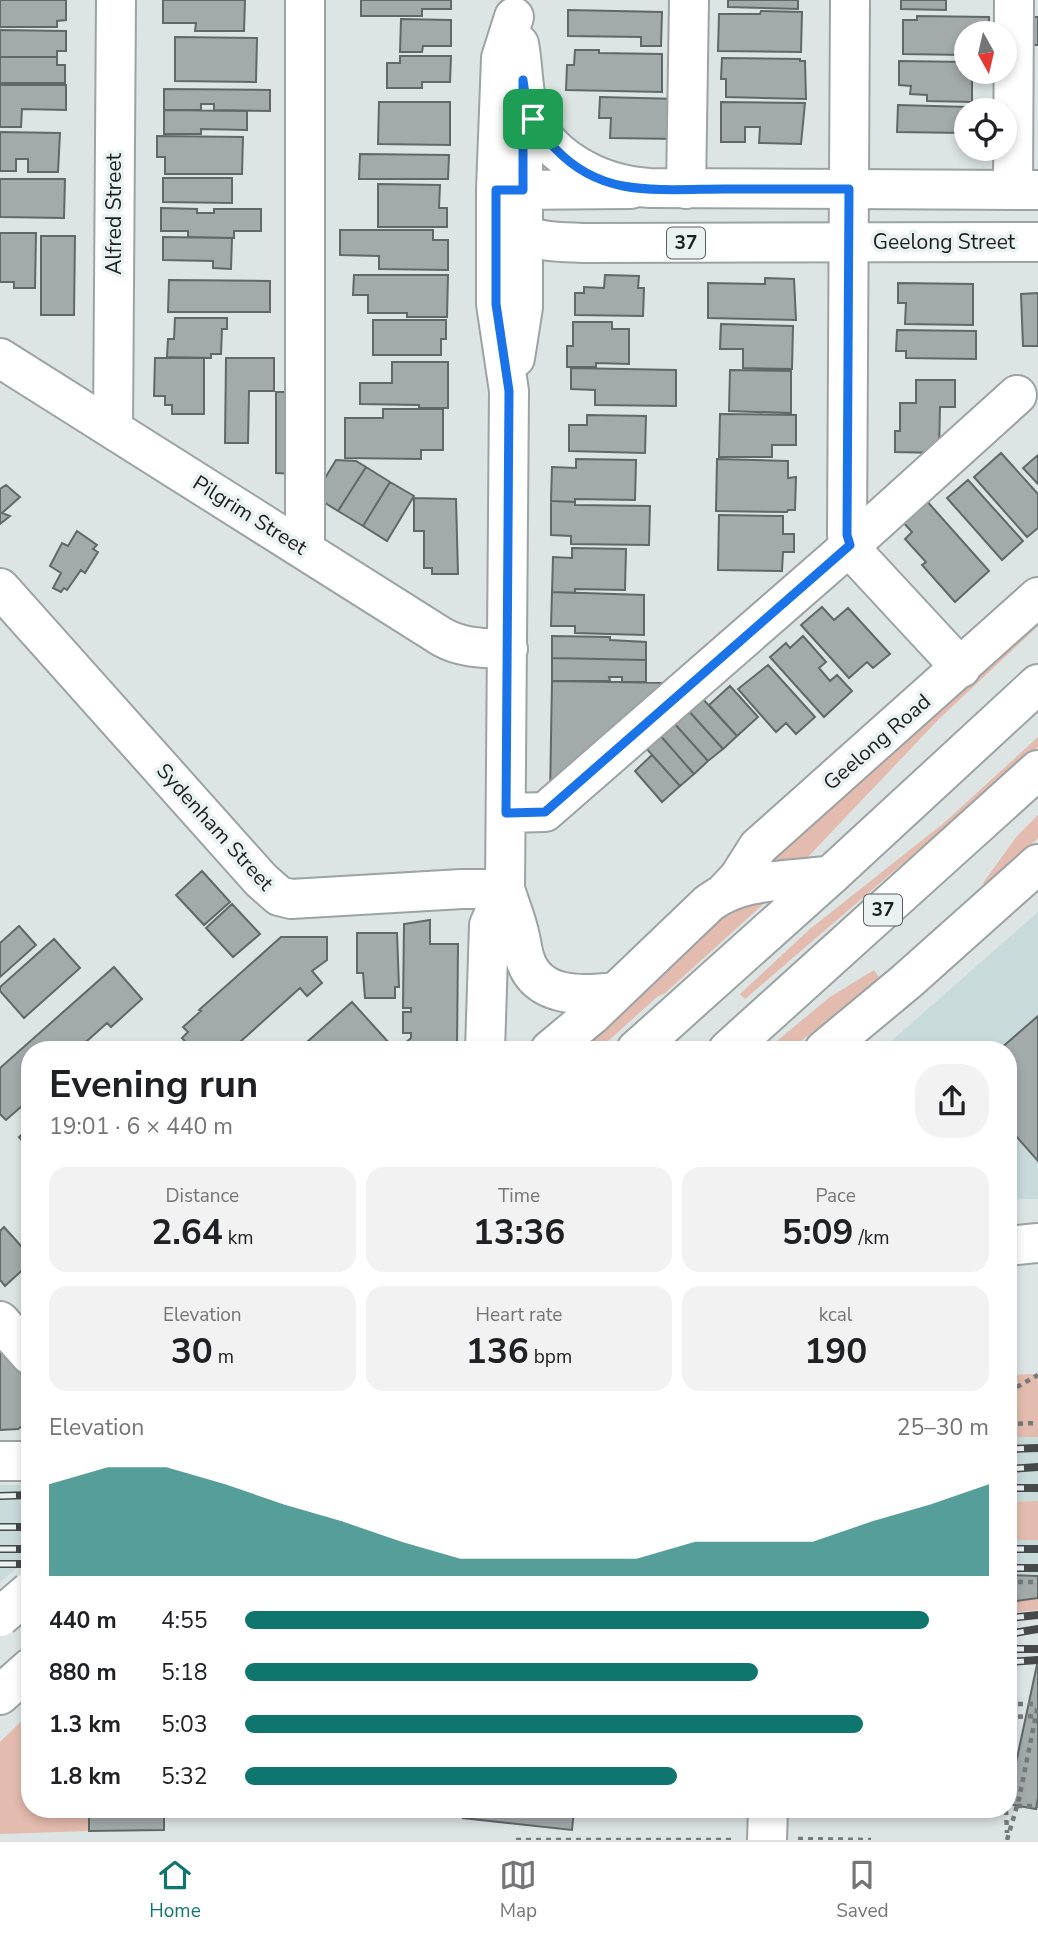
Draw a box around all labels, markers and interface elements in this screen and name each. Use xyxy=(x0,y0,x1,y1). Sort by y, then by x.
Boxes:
north arrow xyxy=(954,21,1017,84)
map controls xyxy=(954,21,1017,161)
pin xyxy=(503,89,563,149)
button: locate xyxy=(954,98,1017,161)
icon: arrive xyxy=(514,100,552,138)
street label: Alfred Street xyxy=(100,152,128,275)
road number: 37 xyxy=(667,228,705,258)
street label: Geelong Street xyxy=(873,228,1016,256)
street label: Pilgrim Street xyxy=(188,469,313,562)
street label: Geelong Road xyxy=(817,688,937,796)
street label: Sydenham Street xyxy=(150,757,280,897)
road number: 37 xyxy=(864,894,902,926)
text: Evening run xyxy=(49,1059,258,1110)
button: share xyxy=(915,1064,989,1138)
text: 19:01 · 6 × 440 m xyxy=(49,1111,233,1142)
text: Distance xyxy=(165,1183,239,1209)
text: Time xyxy=(498,1183,540,1209)
text: Pace xyxy=(815,1183,856,1209)
text: 2.64 xyxy=(151,1209,223,1256)
text: 13:36 xyxy=(473,1209,565,1256)
text: 5:09 xyxy=(782,1209,854,1256)
text: km xyxy=(223,1225,254,1251)
text: /km xyxy=(854,1225,889,1251)
text: Elevation xyxy=(163,1302,242,1328)
text: Heart rate xyxy=(476,1302,562,1328)
text: kcal xyxy=(819,1302,853,1328)
text: 30 xyxy=(171,1328,213,1375)
text: 136 xyxy=(466,1328,529,1375)
text: 190 xyxy=(804,1328,867,1375)
text: m xyxy=(213,1344,234,1370)
text: bpm xyxy=(529,1344,572,1370)
text: Elevation xyxy=(49,1412,144,1443)
text: 25–30 m xyxy=(897,1412,989,1443)
text: 440 m xyxy=(49,1605,117,1636)
text: 4:55 xyxy=(161,1605,208,1636)
text: 880 m xyxy=(49,1657,117,1688)
text: 5:18 xyxy=(161,1657,208,1688)
text: 1.3 km xyxy=(49,1709,121,1740)
text: 5:03 xyxy=(161,1709,208,1740)
text: 1.8 km xyxy=(49,1761,121,1792)
text: 5:32 xyxy=(161,1761,208,1792)
tab: Home xyxy=(149,1856,201,1924)
tab: Map xyxy=(499,1856,537,1924)
tab: Saved xyxy=(836,1856,889,1924)

